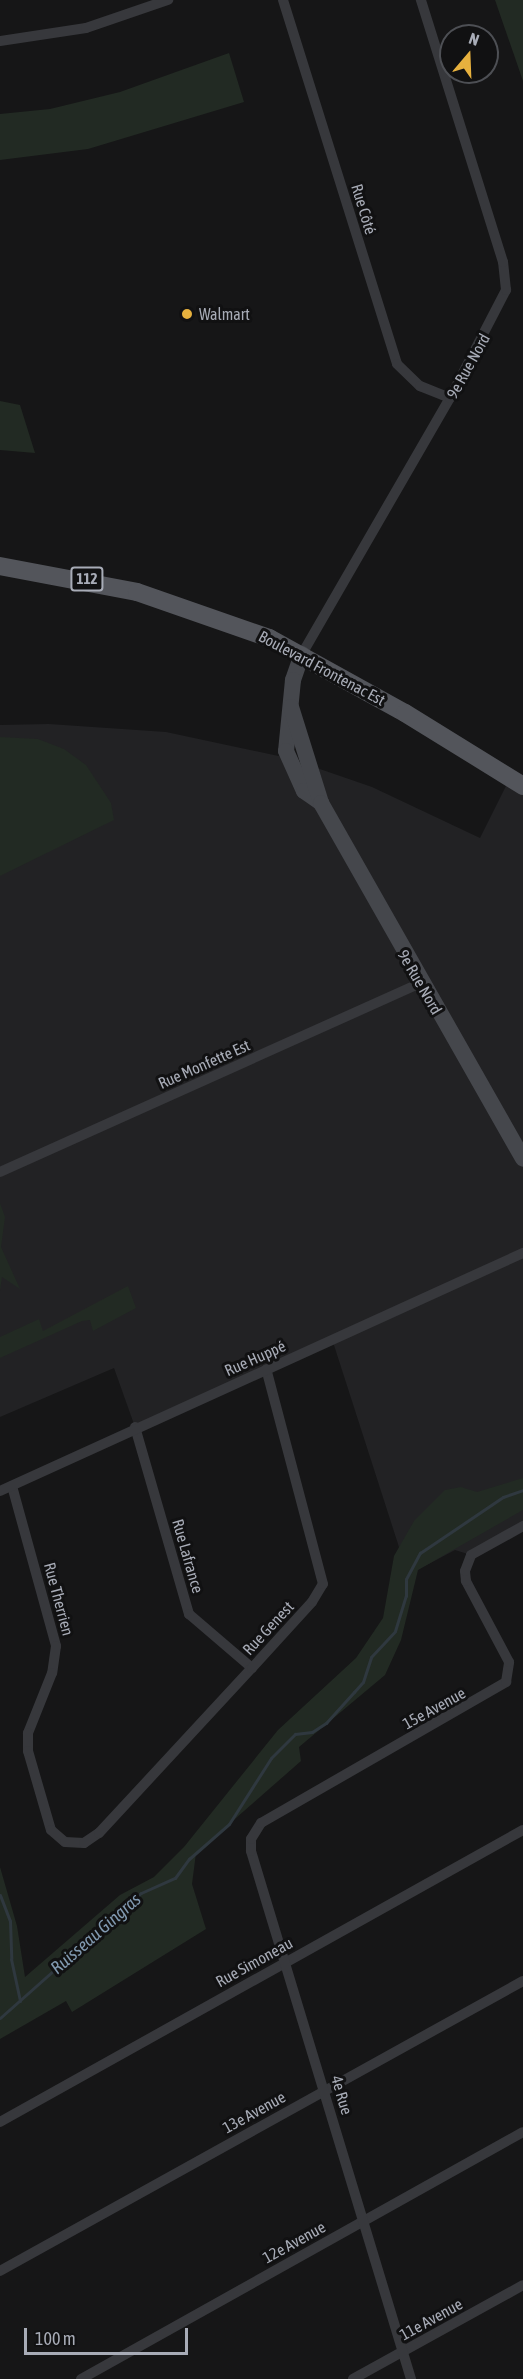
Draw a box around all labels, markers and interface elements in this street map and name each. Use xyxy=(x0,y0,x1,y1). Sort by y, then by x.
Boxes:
north arrow xyxy=(439,24,499,84)
text: N xyxy=(467,29,482,49)
street label: Rue Côté xyxy=(347,182,381,236)
place label: Walmart xyxy=(199,304,250,324)
marker: Walmart xyxy=(180,307,194,321)
street label: 9e Rue Nord xyxy=(442,330,494,402)
road number: 112 xyxy=(69,567,105,591)
street label: Boulevard Frontenac Est xyxy=(255,627,389,709)
street label: 9e Rue Nord xyxy=(394,946,446,1018)
street label: Rue Monfette Est xyxy=(155,1035,253,1093)
street label: Rue Huppé xyxy=(222,1336,288,1380)
street label: Rue Lafrance xyxy=(168,1517,208,1595)
street label: Rue Therrien xyxy=(40,1560,78,1638)
street label: Rue Genest xyxy=(238,1597,298,1659)
street label: 15e Avenue xyxy=(399,1683,469,1733)
water label: Ruisseau Gingras xyxy=(47,1889,145,1979)
street label: Rue Simoneau xyxy=(212,1933,296,1991)
street label: 4e Rue xyxy=(327,2073,357,2117)
street label: 13e Avenue xyxy=(219,2087,289,2137)
street label: 12e Avenue xyxy=(259,2217,329,2267)
street label: 11e Avenue xyxy=(396,2294,466,2344)
scale bar xyxy=(27,2316,190,2354)
text: 100 m xyxy=(35,2328,76,2349)

